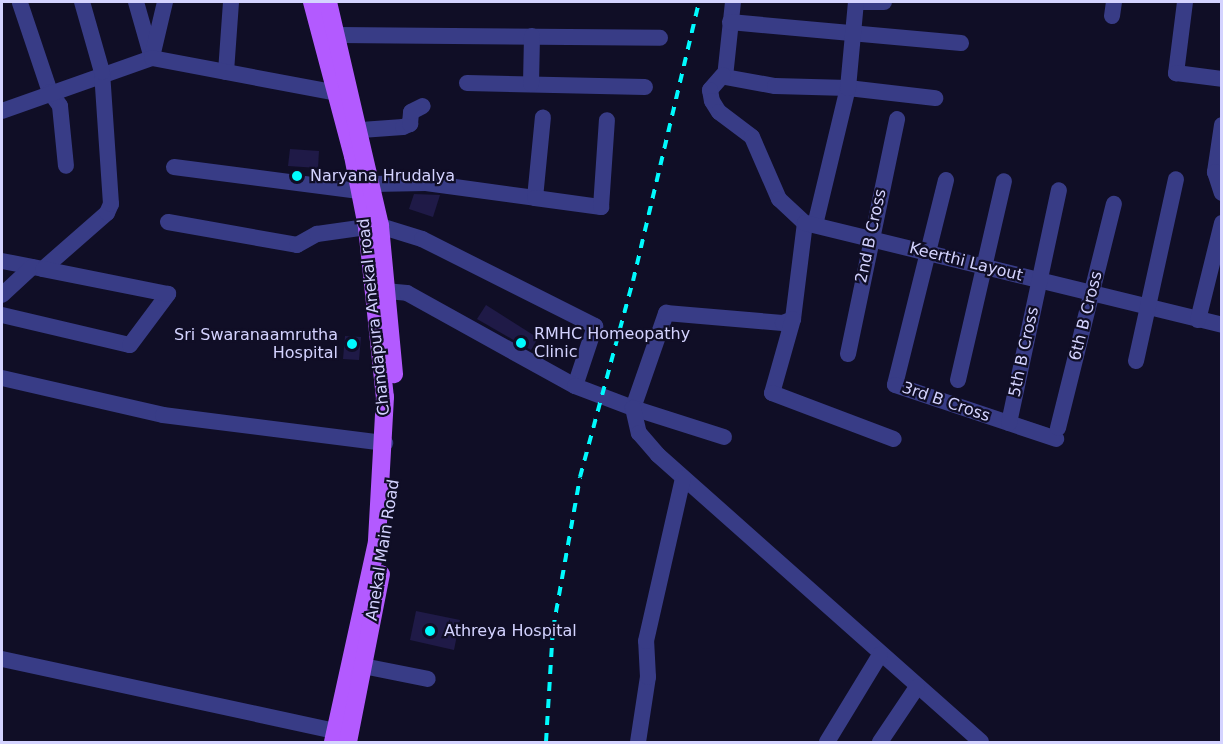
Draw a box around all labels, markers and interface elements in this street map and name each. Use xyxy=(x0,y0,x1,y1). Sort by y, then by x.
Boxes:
place label: Naryana Hrudalya xyxy=(310,166,455,186)
marker: Naryana Hrudalya xyxy=(288,167,306,185)
street label: 2nd B Cross xyxy=(852,187,890,285)
street label: Chandapura Anekal road xyxy=(354,217,394,417)
street label: Keerthi Layout xyxy=(907,239,1025,285)
street label: 6th B Cross xyxy=(1066,269,1106,363)
street label: 5th B Cross xyxy=(1005,305,1043,399)
place label: RMHC Homeopathy Clinic xyxy=(534,324,690,362)
place label: Sri Swaranaamrutha Hospital xyxy=(174,325,338,363)
marker: RMHC Homeopathy Clinic xyxy=(512,334,530,352)
marker: Sri Swaranaamrutha Hospital xyxy=(343,335,361,353)
street label: 3rd B Cross xyxy=(900,378,992,426)
street label: Anekal Main Road xyxy=(362,478,404,622)
place label: Athreya Hospital xyxy=(444,621,577,641)
marker: Athreya Hospital xyxy=(421,622,439,640)

